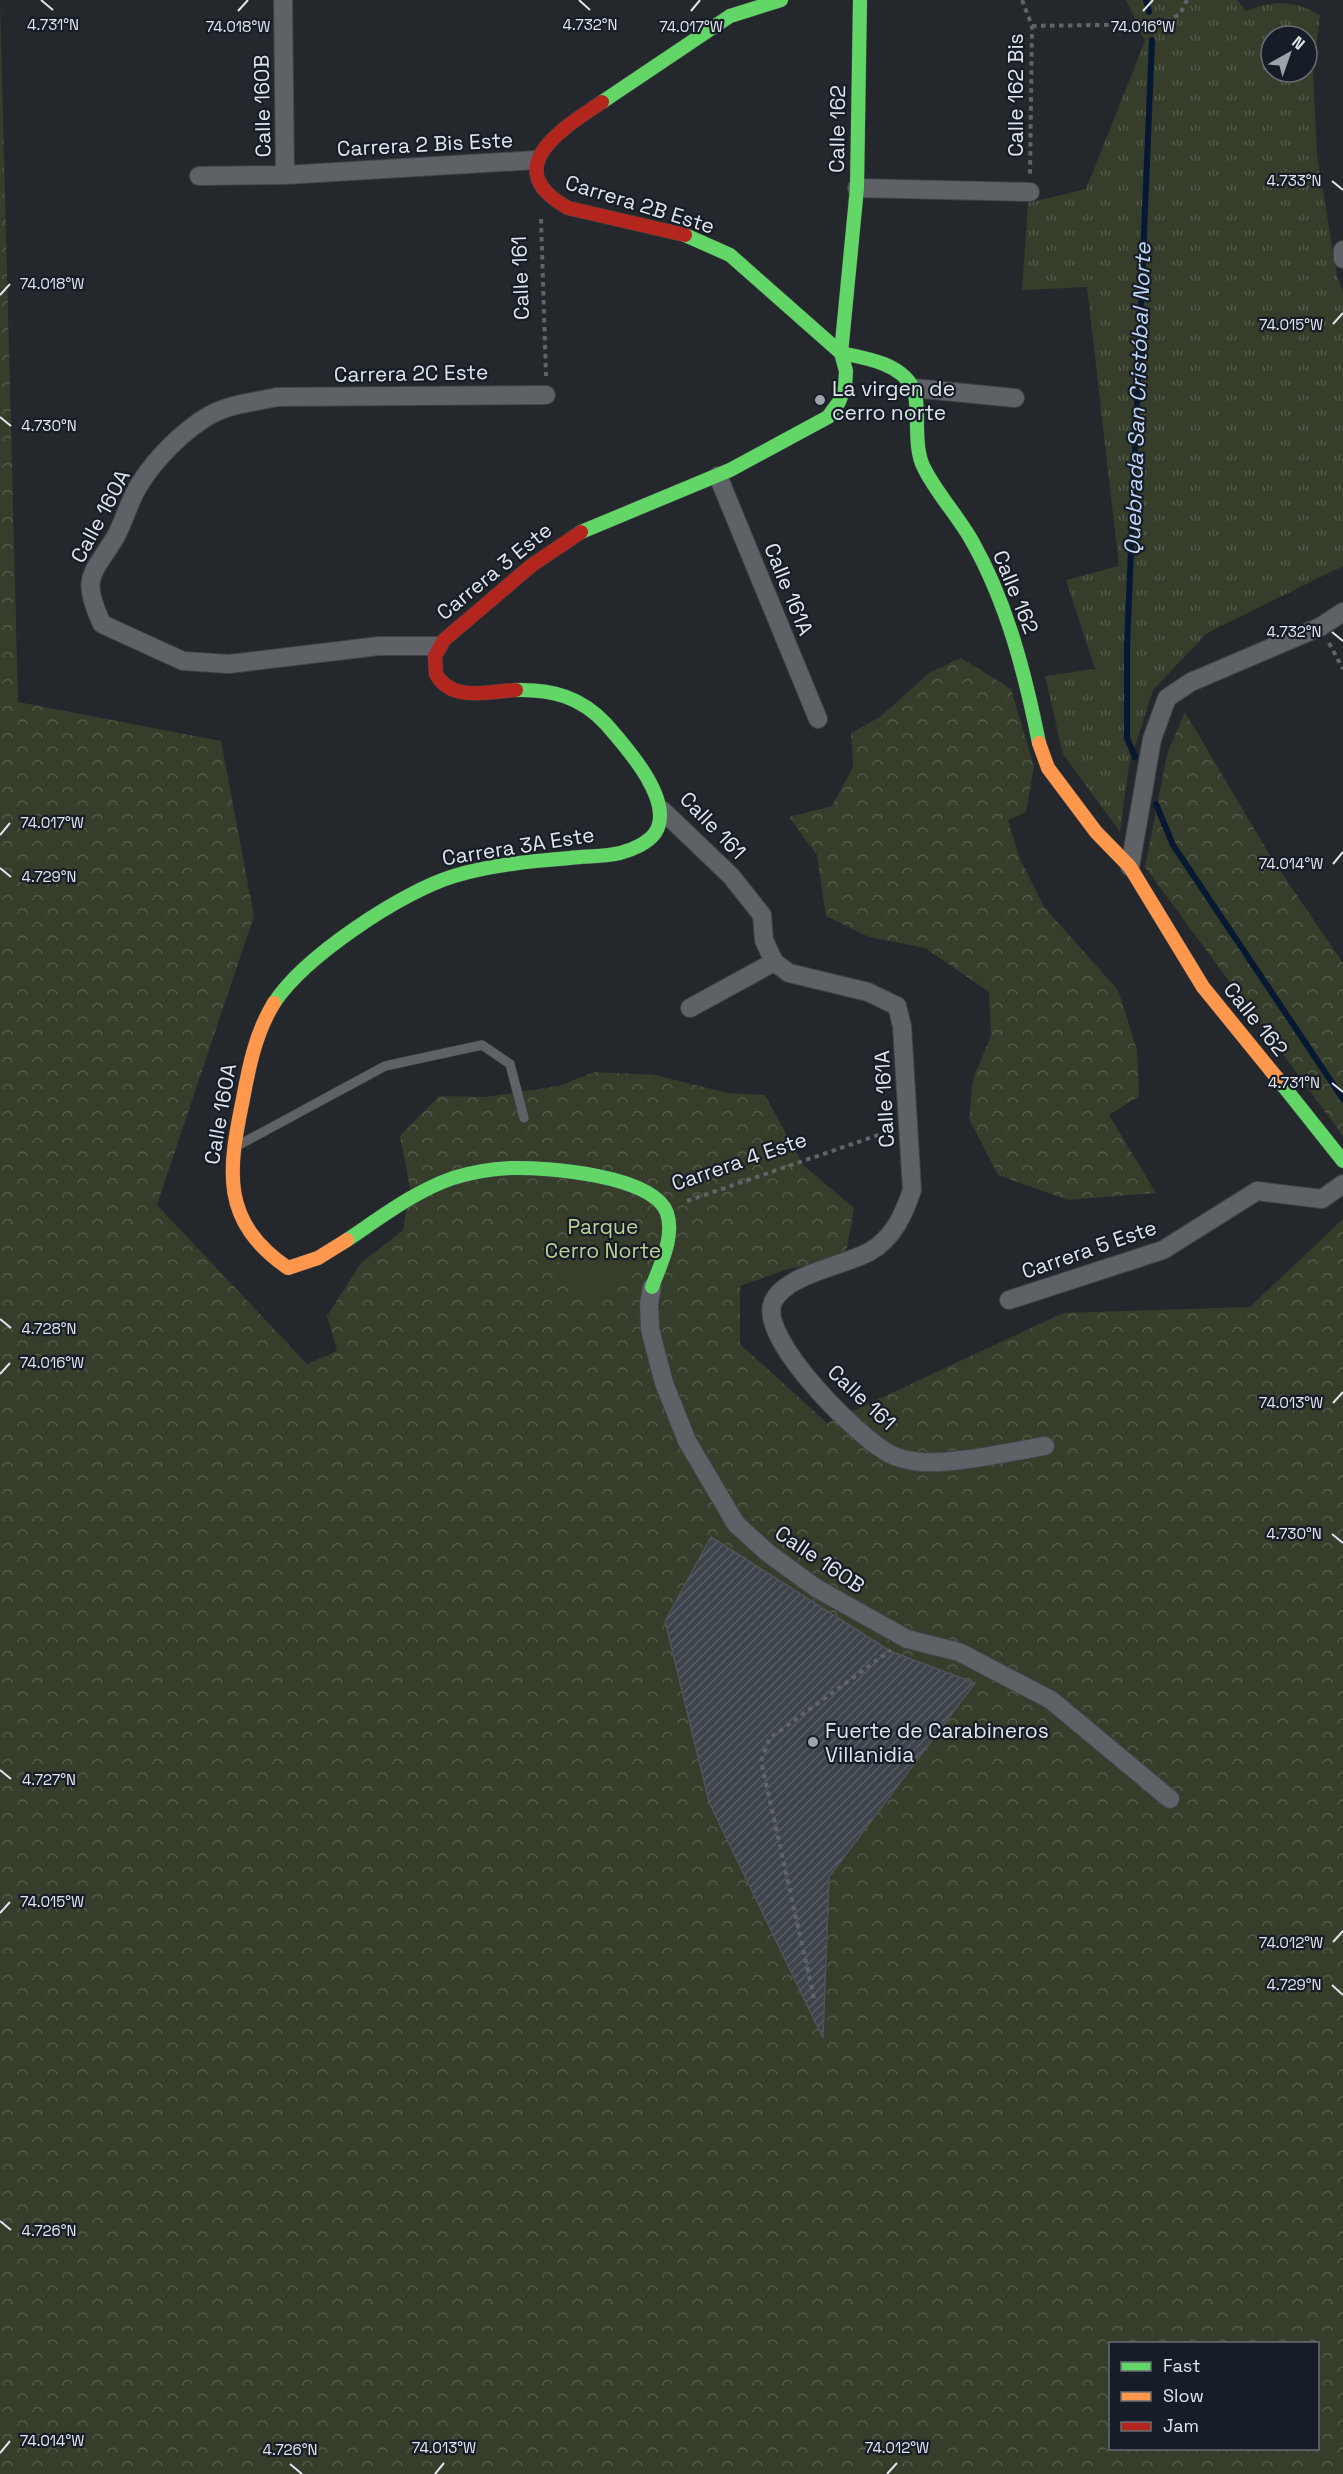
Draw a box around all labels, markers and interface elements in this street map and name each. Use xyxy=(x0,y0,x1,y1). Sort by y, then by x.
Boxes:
text: 4.731°N xyxy=(27,15,79,34)
text: 4.732°N xyxy=(563,15,617,34)
text: 74.018°W xyxy=(206,17,270,36)
text: 74.017°W xyxy=(659,17,723,36)
text: 74.016°W xyxy=(1111,17,1175,36)
north arrow xyxy=(1259,24,1319,84)
text: N xyxy=(1287,31,1309,54)
street label: Calle 162 Bis xyxy=(1002,33,1029,157)
street label: Calle 160B xyxy=(248,54,276,158)
street label: Calle 162 xyxy=(823,85,851,173)
street label: Carrera 2 Bis Este xyxy=(336,126,514,162)
street label: Carrera 2B Este xyxy=(562,168,718,240)
text: 4.733°N xyxy=(1267,171,1321,190)
street label: Calle 161 xyxy=(505,236,535,320)
water label: Quebrada San Cristóbal Norte xyxy=(1118,241,1156,556)
text: 74.018°W xyxy=(20,274,84,293)
text: 74.015°W xyxy=(1259,315,1323,334)
street label: Carrera 2C Este xyxy=(334,358,488,388)
place label: La virgen de cerro norte xyxy=(832,375,955,426)
marker: La virgen de cerro norte xyxy=(813,393,827,407)
text: 4.730°N xyxy=(21,416,77,435)
street label: Calle 160A xyxy=(64,465,136,567)
street label: Carrera 3 Este xyxy=(431,516,557,626)
street label: Calle 161A xyxy=(758,539,820,639)
street label: Calle 162 xyxy=(987,546,1045,638)
text: 4.732°N xyxy=(1267,622,1321,641)
street label: Calle 161 xyxy=(674,785,752,865)
text: 74.017°W xyxy=(20,813,84,832)
street label: Carrera 3A Este xyxy=(440,821,596,871)
text: 74.014°W xyxy=(1259,854,1323,873)
text: 4.729°N xyxy=(22,867,76,886)
street label: Calle 162 xyxy=(1218,976,1294,1062)
street label: Calle 161A xyxy=(868,1050,900,1148)
street label: Calle 160A xyxy=(198,1061,242,1167)
text: 4.731°N xyxy=(1268,1073,1320,1092)
street label: Carrera 4 Este xyxy=(668,1125,810,1197)
park label: Parque Cerro Norte xyxy=(545,1213,661,1264)
street label: Carrera 5 Este xyxy=(1018,1213,1160,1285)
text: 4.728°N xyxy=(21,1319,77,1338)
text: 74.016°W xyxy=(20,1353,84,1372)
street label: Calle 161 xyxy=(822,1358,902,1436)
text: 74.013°W xyxy=(1259,1393,1323,1412)
street label: Calle 160B xyxy=(770,1519,870,1599)
text: 4.730°N xyxy=(1266,1524,1322,1543)
place label: Fuerte de Carabineros Villanidia xyxy=(825,1717,1049,1768)
marker: Fuerte de Carabineros Villanidia xyxy=(806,1735,820,1749)
text: 4.727°N xyxy=(22,1770,76,1789)
text: 74.015°W xyxy=(20,1892,84,1911)
text: 74.012°W xyxy=(1259,1933,1323,1952)
text: 4.729°N xyxy=(1267,1975,1321,1994)
text: 4.726°N xyxy=(22,2221,76,2240)
legend xyxy=(1109,2342,1319,2450)
text: Fast xyxy=(1163,2354,1200,2377)
text: Slow xyxy=(1163,2384,1204,2407)
text: Jam xyxy=(1163,2414,1199,2437)
text: 74.014°W xyxy=(20,2431,84,2450)
text: 74.013°W xyxy=(412,2438,476,2457)
text: 74.012°W xyxy=(865,2438,929,2457)
text: 4.726°N xyxy=(263,2440,317,2459)

